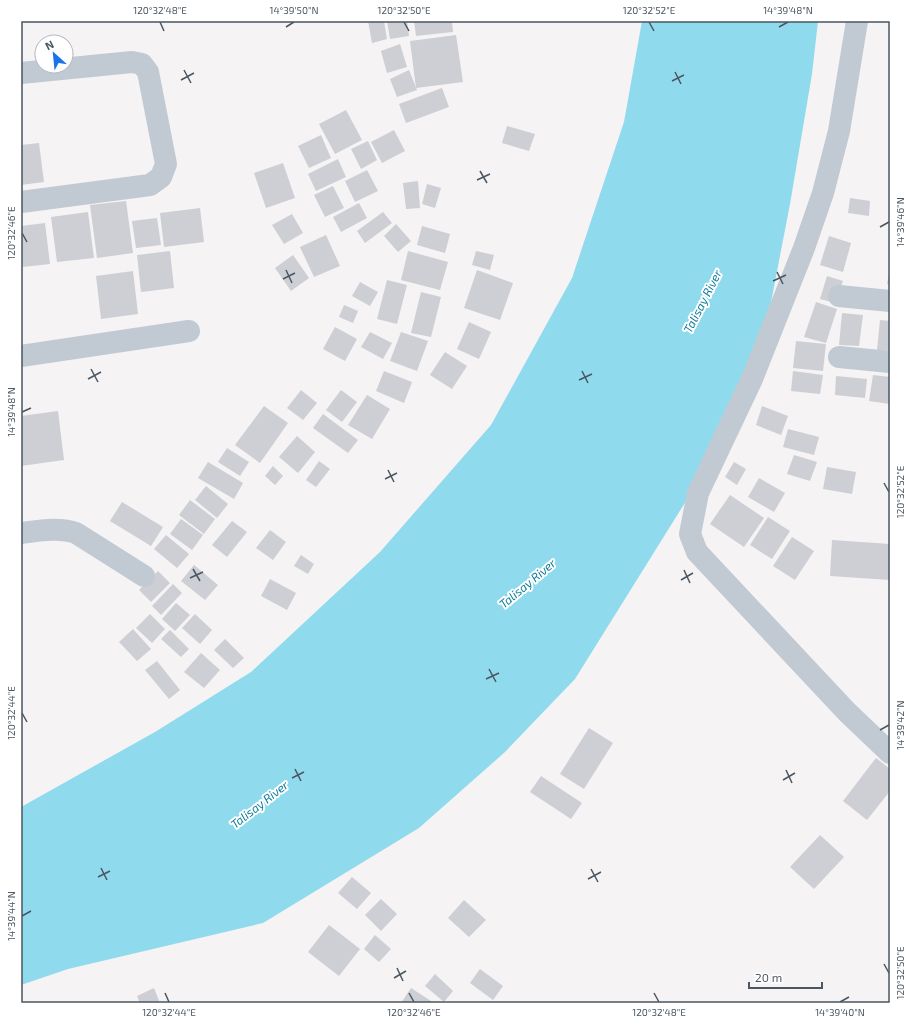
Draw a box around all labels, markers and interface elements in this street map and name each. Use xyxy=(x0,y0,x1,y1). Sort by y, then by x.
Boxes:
text: 120°32'48"E xyxy=(133,4,187,16)
text: 14°39'50"N xyxy=(269,4,319,16)
text: 120°32'50"E xyxy=(377,4,431,16)
text: 120°32'52"E xyxy=(623,4,676,16)
text: 14°39'48"N xyxy=(763,4,813,16)
north arrow xyxy=(34,34,74,74)
text: N xyxy=(43,37,56,52)
text: 14°39'46"N xyxy=(894,197,906,247)
text: 120°32'46"E xyxy=(5,206,17,260)
water label: Talisay River xyxy=(680,267,725,335)
text: 14°39'48"N xyxy=(5,387,17,437)
text: 120°32'52"E xyxy=(894,465,906,518)
water label: Talisay River xyxy=(496,555,559,611)
text: 120°32'44"E xyxy=(5,686,17,740)
text: 14°39'42"N xyxy=(894,700,906,750)
water label: Talisay River xyxy=(228,777,291,832)
text: 14°39'44"N xyxy=(5,891,17,941)
text: 120°32'50"E xyxy=(894,946,906,1000)
scale bar xyxy=(749,964,822,990)
text: 20 m xyxy=(755,970,782,984)
text: 120°32'44"E xyxy=(142,1006,196,1018)
text: 120°32'46"E xyxy=(387,1006,441,1018)
text: 120°32'48"E xyxy=(632,1006,686,1018)
text: 14°39'40"N xyxy=(815,1006,865,1018)

